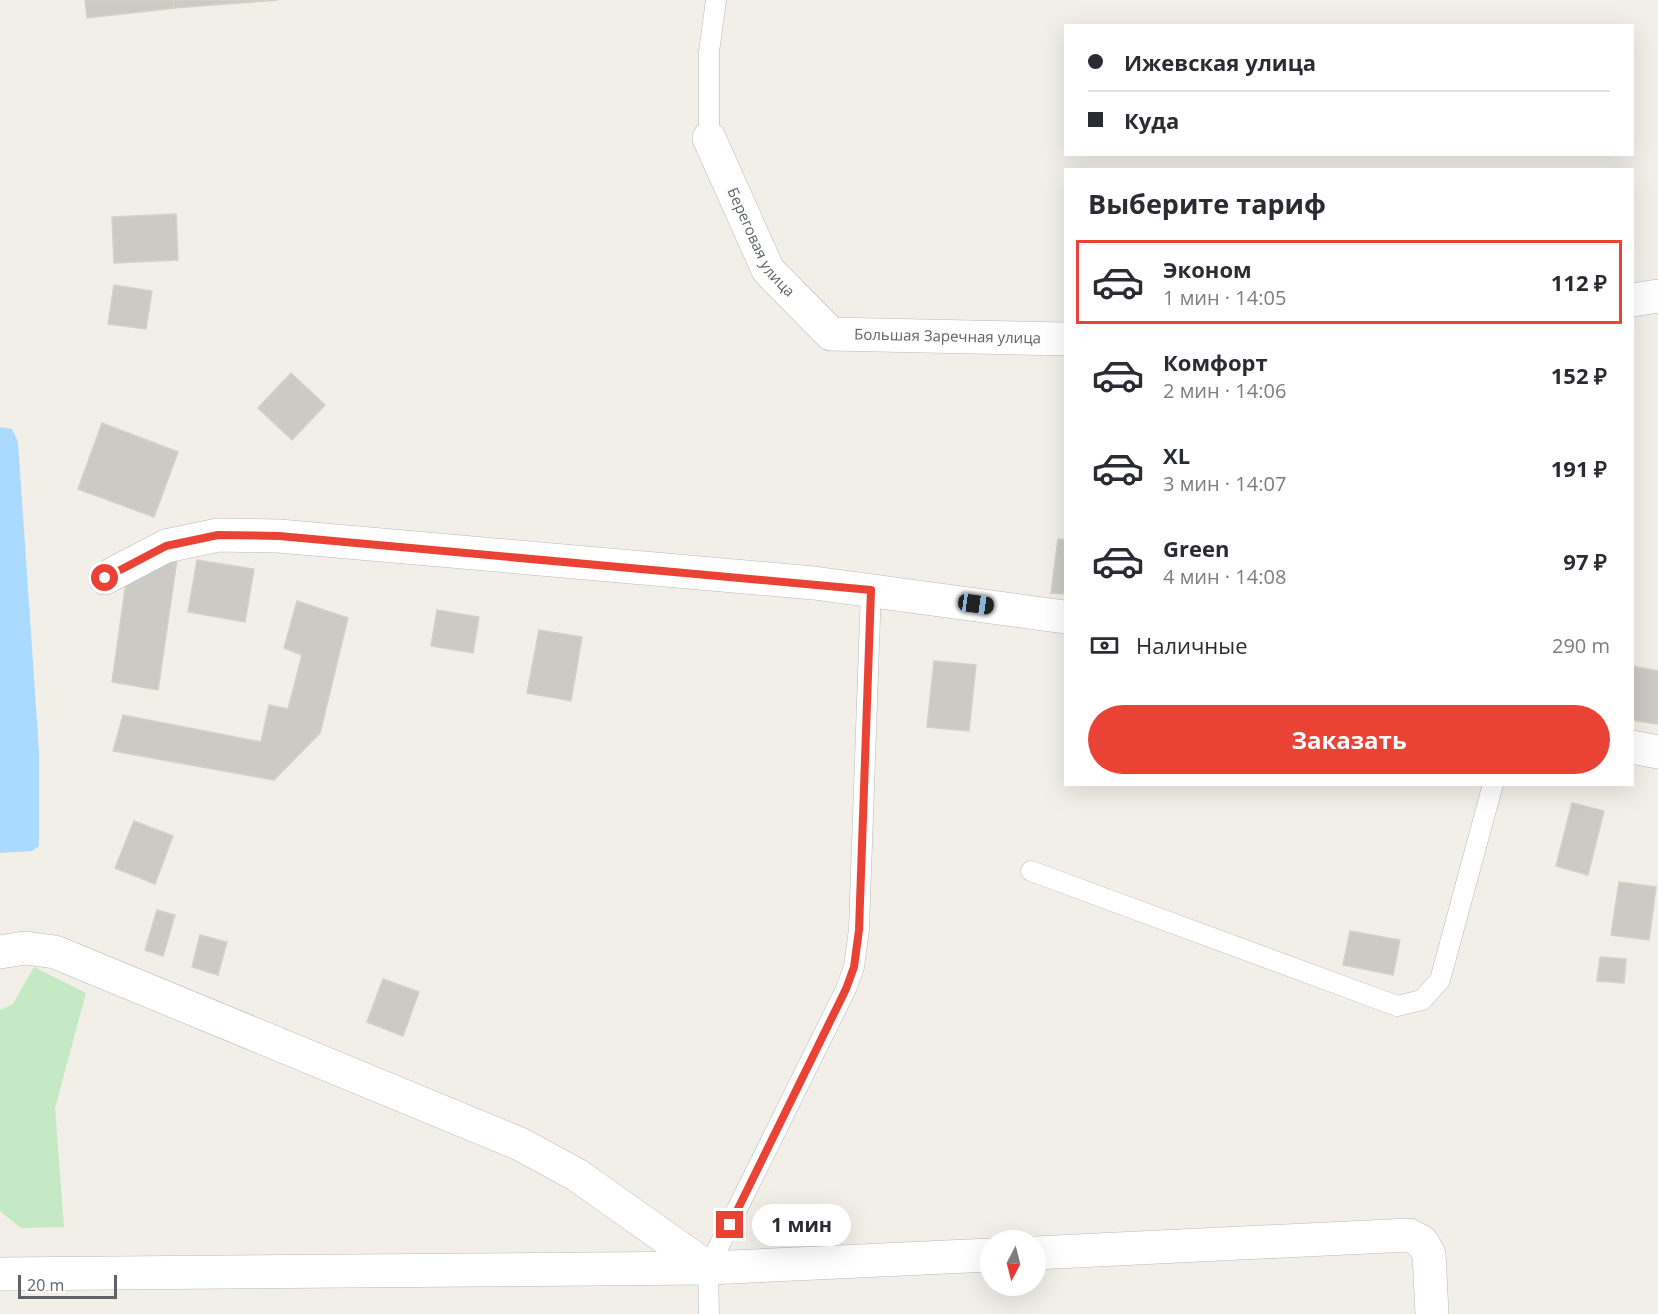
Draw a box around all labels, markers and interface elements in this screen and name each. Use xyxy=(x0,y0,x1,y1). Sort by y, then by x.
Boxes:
text: Ижевская улица xyxy=(1124,47,1316,77)
text: Куда xyxy=(1124,105,1179,135)
street label: Береговая улица xyxy=(723,184,800,301)
text: Выберите тариф xyxy=(1088,185,1326,222)
text: Эконом xyxy=(1163,254,1252,284)
icon: car xyxy=(1091,255,1145,309)
text: 112 ₽ xyxy=(1551,267,1607,297)
text: 1 мин · 14:05 xyxy=(1163,284,1286,311)
street label: Большая Заречная улица xyxy=(854,323,1041,347)
text: Комфорт xyxy=(1163,347,1268,377)
icon: car xyxy=(1091,348,1145,402)
text: 152 ₽ xyxy=(1551,360,1607,390)
text: 2 мин · 14:06 xyxy=(1163,377,1286,404)
text: XL xyxy=(1163,440,1190,470)
icon: car xyxy=(1091,441,1145,495)
text: 191 ₽ xyxy=(1551,453,1607,483)
text: 3 мин · 14:07 xyxy=(1163,470,1286,497)
text: Green xyxy=(1163,533,1229,563)
icon: car xyxy=(1091,534,1145,588)
text: 97 ₽ xyxy=(1563,546,1607,576)
text: 4 мин · 14:08 xyxy=(1163,563,1286,590)
route start xyxy=(91,564,118,591)
car xyxy=(957,593,995,615)
icon: cash xyxy=(1088,629,1121,662)
text: Наличные xyxy=(1136,630,1248,660)
text: 290 m xyxy=(1552,632,1610,659)
button: Заказать xyxy=(1088,705,1610,774)
callout: 1 мин xyxy=(751,1204,850,1246)
route end xyxy=(716,1211,743,1238)
text: 1 мин xyxy=(771,1211,832,1238)
north arrow xyxy=(980,1230,1046,1296)
map controls xyxy=(980,1230,1046,1296)
scale bar xyxy=(18,1272,117,1300)
text: 20 m xyxy=(27,1274,64,1296)

